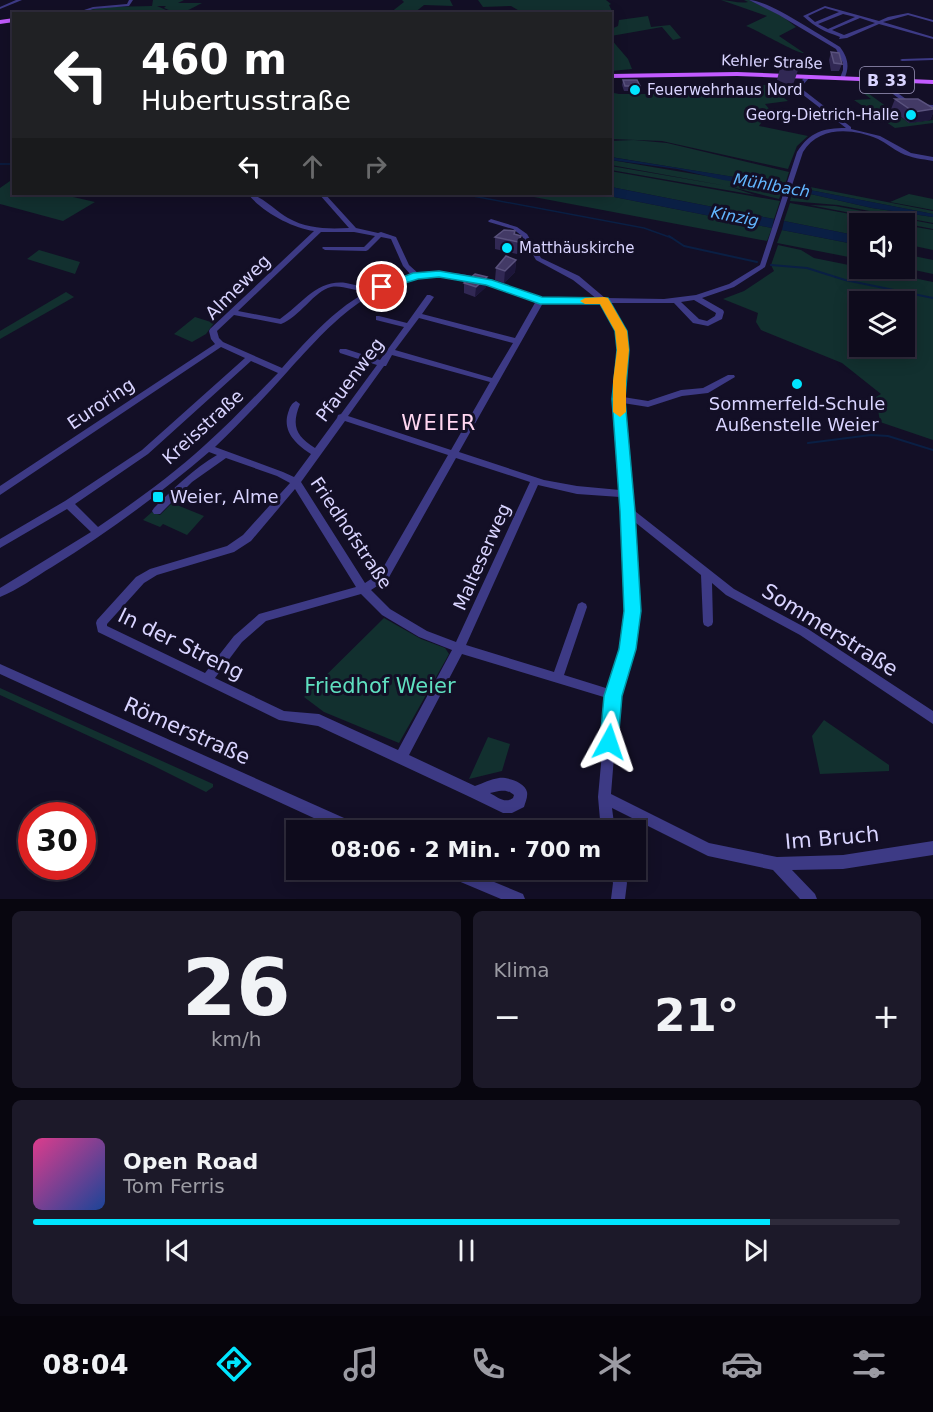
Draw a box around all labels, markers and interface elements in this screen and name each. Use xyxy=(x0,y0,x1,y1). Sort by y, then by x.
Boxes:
text: 460 m xyxy=(141,35,287,84)
icon: left xyxy=(42,36,120,114)
street label: Kehler Straße xyxy=(721,51,823,73)
road number: B 33 xyxy=(860,67,914,93)
place label: Feuerwehrhaus Nord xyxy=(647,81,802,99)
marker: Feuerwehrhaus Nord xyxy=(628,83,642,97)
text: Hubertusstraße xyxy=(141,85,351,116)
place label: Georg-Dietrich-Halle xyxy=(746,106,899,124)
marker: Georg-Dietrich-Halle xyxy=(904,108,918,122)
icon: left xyxy=(233,150,266,183)
icon: ahead xyxy=(296,150,329,183)
icon: right xyxy=(359,150,392,183)
water label: Mühlbach xyxy=(732,169,812,202)
water label: Kinzig xyxy=(709,203,760,230)
map controls xyxy=(849,213,915,357)
button: sound xyxy=(849,213,915,279)
place label: Matthäuskirche xyxy=(519,239,635,257)
marker: Matthäuskirche xyxy=(500,241,514,255)
street label: Almeweg xyxy=(201,250,274,323)
pin xyxy=(356,261,407,312)
icon: arrive xyxy=(365,270,398,303)
button: layers xyxy=(849,291,915,357)
street label: Pfauenweg xyxy=(311,334,388,426)
street label: Euroring xyxy=(63,374,138,434)
marker: Sommerfeld-Schule Außenstelle Weier xyxy=(790,377,804,391)
street label: Kreisstraße xyxy=(158,385,247,468)
place label: Sommerfeld-Schule Außenstelle Weier xyxy=(709,393,885,435)
district label: WEIER xyxy=(401,411,477,435)
street label: Friedhofstraße xyxy=(306,473,396,592)
place label: Weier, Alme xyxy=(170,486,279,507)
marker: Weier, Alme xyxy=(151,490,165,504)
street label: Malteserweg xyxy=(449,500,514,613)
street label: Sommerstraße xyxy=(758,579,902,681)
street label: In der Streng xyxy=(114,603,248,685)
park label: Friedhof Weier xyxy=(304,674,456,698)
street label: Römerstraße xyxy=(120,693,254,769)
position arrow xyxy=(577,710,641,774)
speed limit sign: 30 xyxy=(18,802,96,880)
street label: Im Bruch xyxy=(784,822,880,854)
text: 08:06 · 2 Min. · 700 m xyxy=(331,837,601,862)
text: 26 xyxy=(182,943,291,1033)
text: Klima xyxy=(494,958,549,982)
text: 21° xyxy=(654,989,739,1042)
text: − xyxy=(494,997,521,1036)
text: + xyxy=(872,997,900,1036)
text: km/h xyxy=(211,1027,261,1051)
text: Open Road xyxy=(123,1149,258,1174)
text: Tom Ferris xyxy=(123,1174,225,1198)
icon: previous xyxy=(161,1234,194,1267)
icon: pause xyxy=(450,1234,483,1267)
icon: next xyxy=(739,1234,772,1267)
icon: directions xyxy=(213,1343,255,1385)
icon: music xyxy=(340,1343,382,1385)
icon: phone xyxy=(467,1343,509,1385)
icon: climate xyxy=(594,1343,636,1385)
icon: car xyxy=(721,1343,763,1385)
icon: filters xyxy=(848,1343,890,1385)
text: 08:04 xyxy=(43,1349,128,1380)

